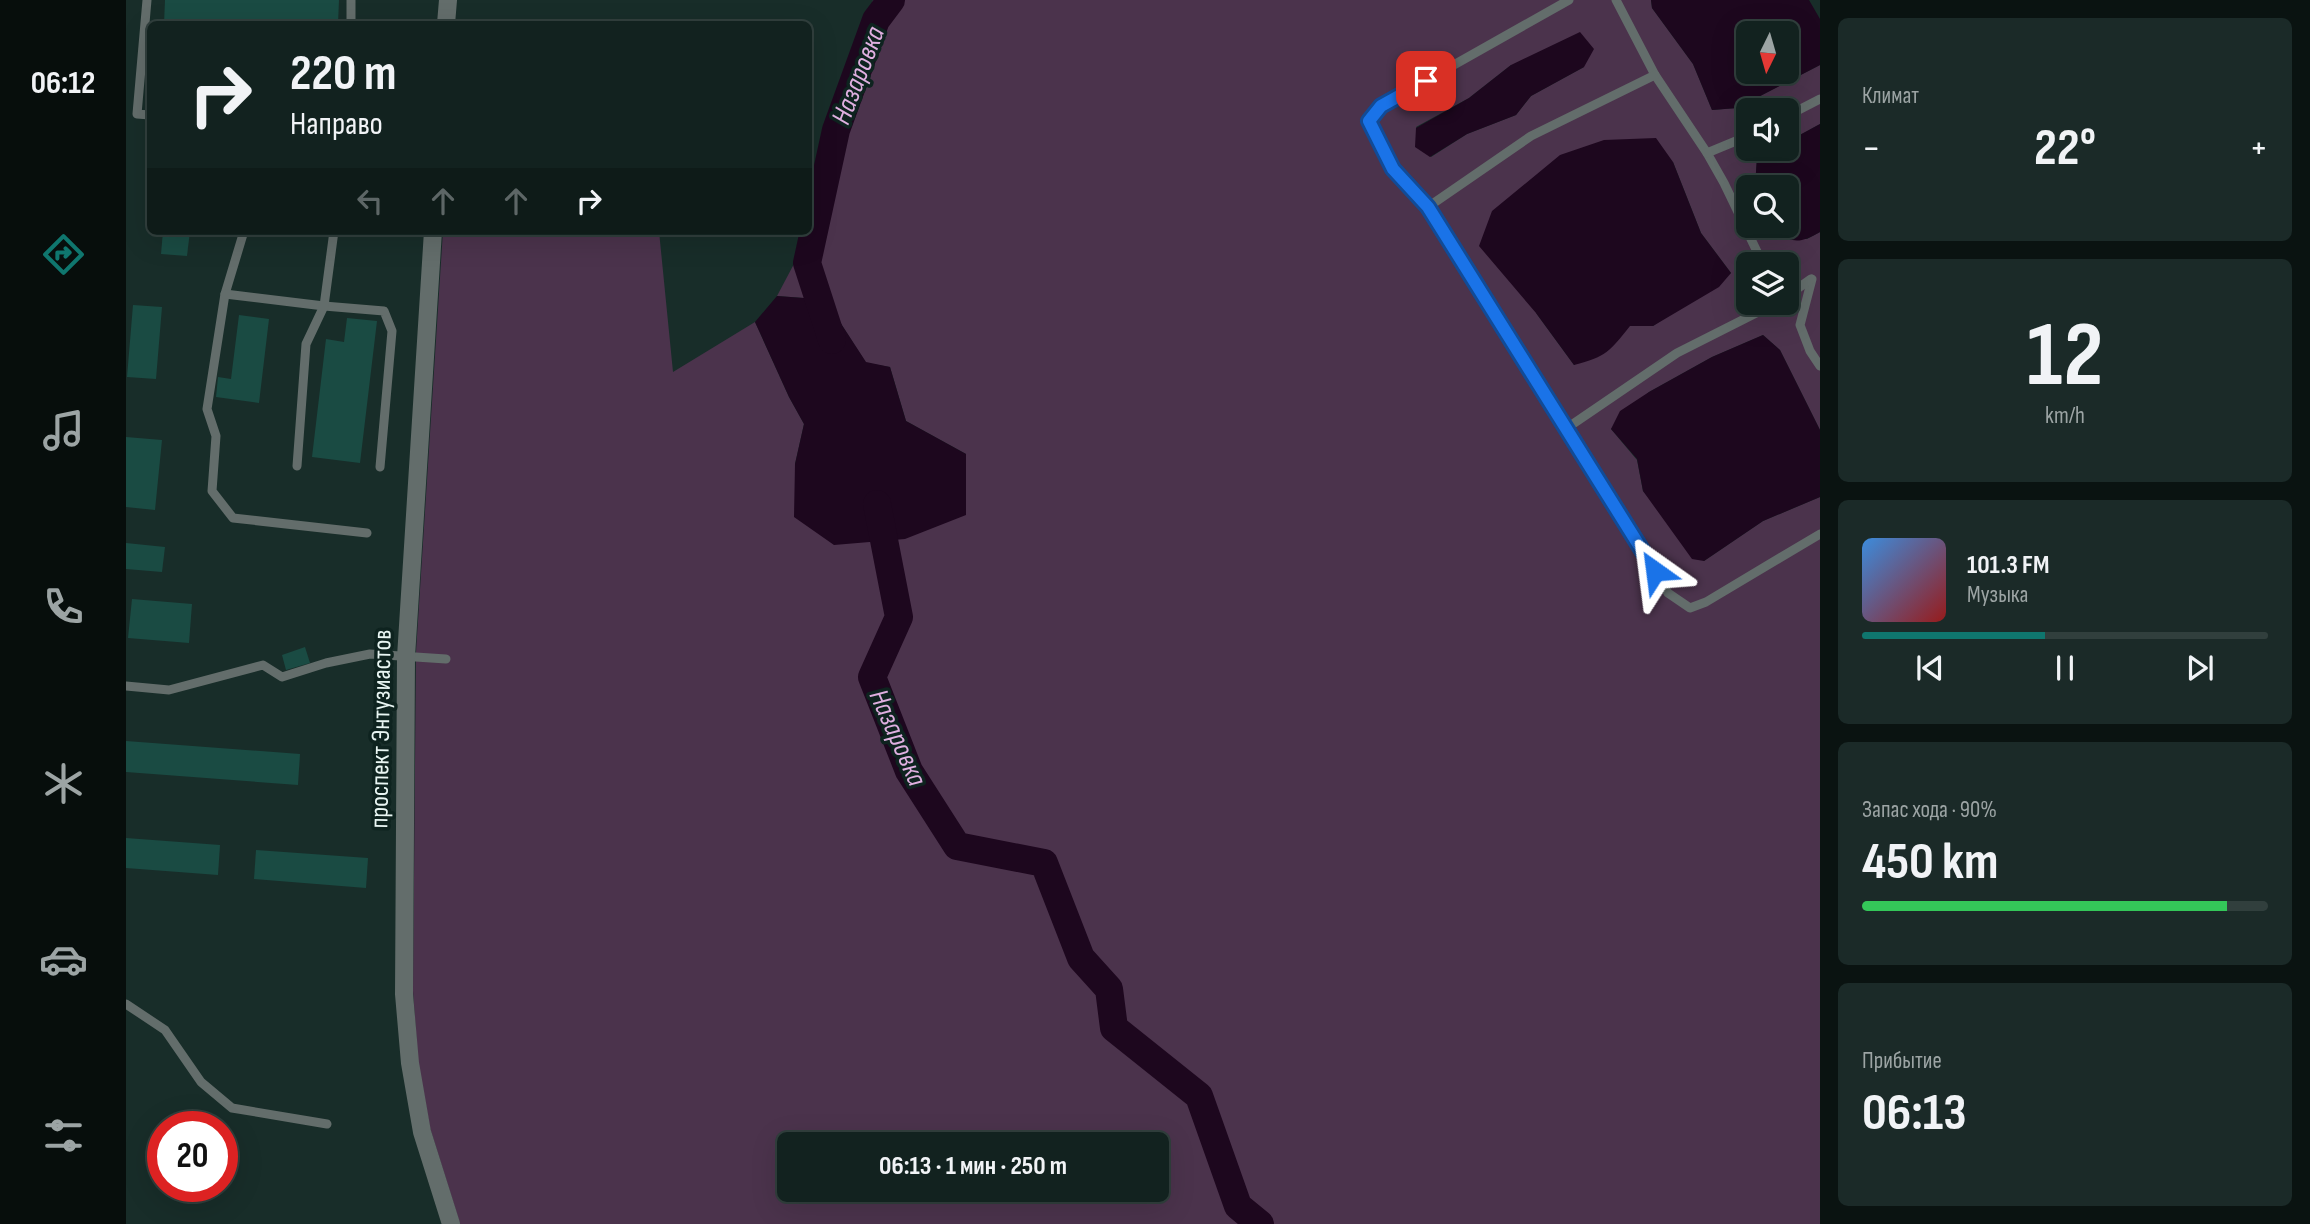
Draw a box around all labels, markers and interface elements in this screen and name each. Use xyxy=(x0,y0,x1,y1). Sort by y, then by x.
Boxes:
water label: Назаровка xyxy=(825,21,892,129)
north arrow xyxy=(1736,21,1799,84)
map controls xyxy=(1736,21,1799,315)
text: 220 m xyxy=(290,45,396,104)
icon: right xyxy=(175,49,266,140)
pin xyxy=(1396,51,1456,111)
icon: arrive xyxy=(1407,62,1445,100)
text: 06:12 xyxy=(31,64,95,103)
text: Климат xyxy=(1862,82,1919,110)
button: sound xyxy=(1736,98,1799,161)
text: Направо xyxy=(290,105,383,144)
text: 22° xyxy=(2034,117,2096,180)
text: − xyxy=(1862,126,1881,171)
text: + xyxy=(2249,126,2268,171)
button: search xyxy=(1736,175,1799,238)
icon: left xyxy=(351,182,389,220)
icon: ahead xyxy=(424,182,462,220)
icon: ahead xyxy=(497,182,535,220)
icon: right xyxy=(570,182,608,220)
icon: directions xyxy=(39,230,88,279)
button: layers xyxy=(1736,252,1799,315)
text: 12 xyxy=(2027,302,2103,411)
text: km/h xyxy=(2045,402,2085,430)
icon: music xyxy=(39,406,88,455)
position arrow xyxy=(1618,534,1692,608)
text: 101.3 FM xyxy=(1967,550,2049,581)
text: Музыка xyxy=(1967,581,2028,609)
icon: phone xyxy=(39,582,88,631)
street label: проспект Энтузиастов xyxy=(364,629,399,829)
icon: previous xyxy=(1911,649,1949,687)
icon: pause xyxy=(2046,649,2084,687)
icon: next xyxy=(2181,649,2219,687)
water label: Назаровка xyxy=(862,684,934,792)
icon: climate xyxy=(39,759,88,808)
text: Запас хода · 90% xyxy=(1862,796,1997,824)
text: 450 km xyxy=(1862,831,1998,894)
icon: car xyxy=(39,935,88,984)
text: Прибытие xyxy=(1862,1047,1942,1075)
text: 06:13 xyxy=(1862,1082,1967,1145)
icon: filters xyxy=(39,1111,88,1160)
speed limit sign: 20 xyxy=(147,1111,238,1202)
text: 06:13 · 1 мин · 250 m xyxy=(879,1151,1067,1182)

